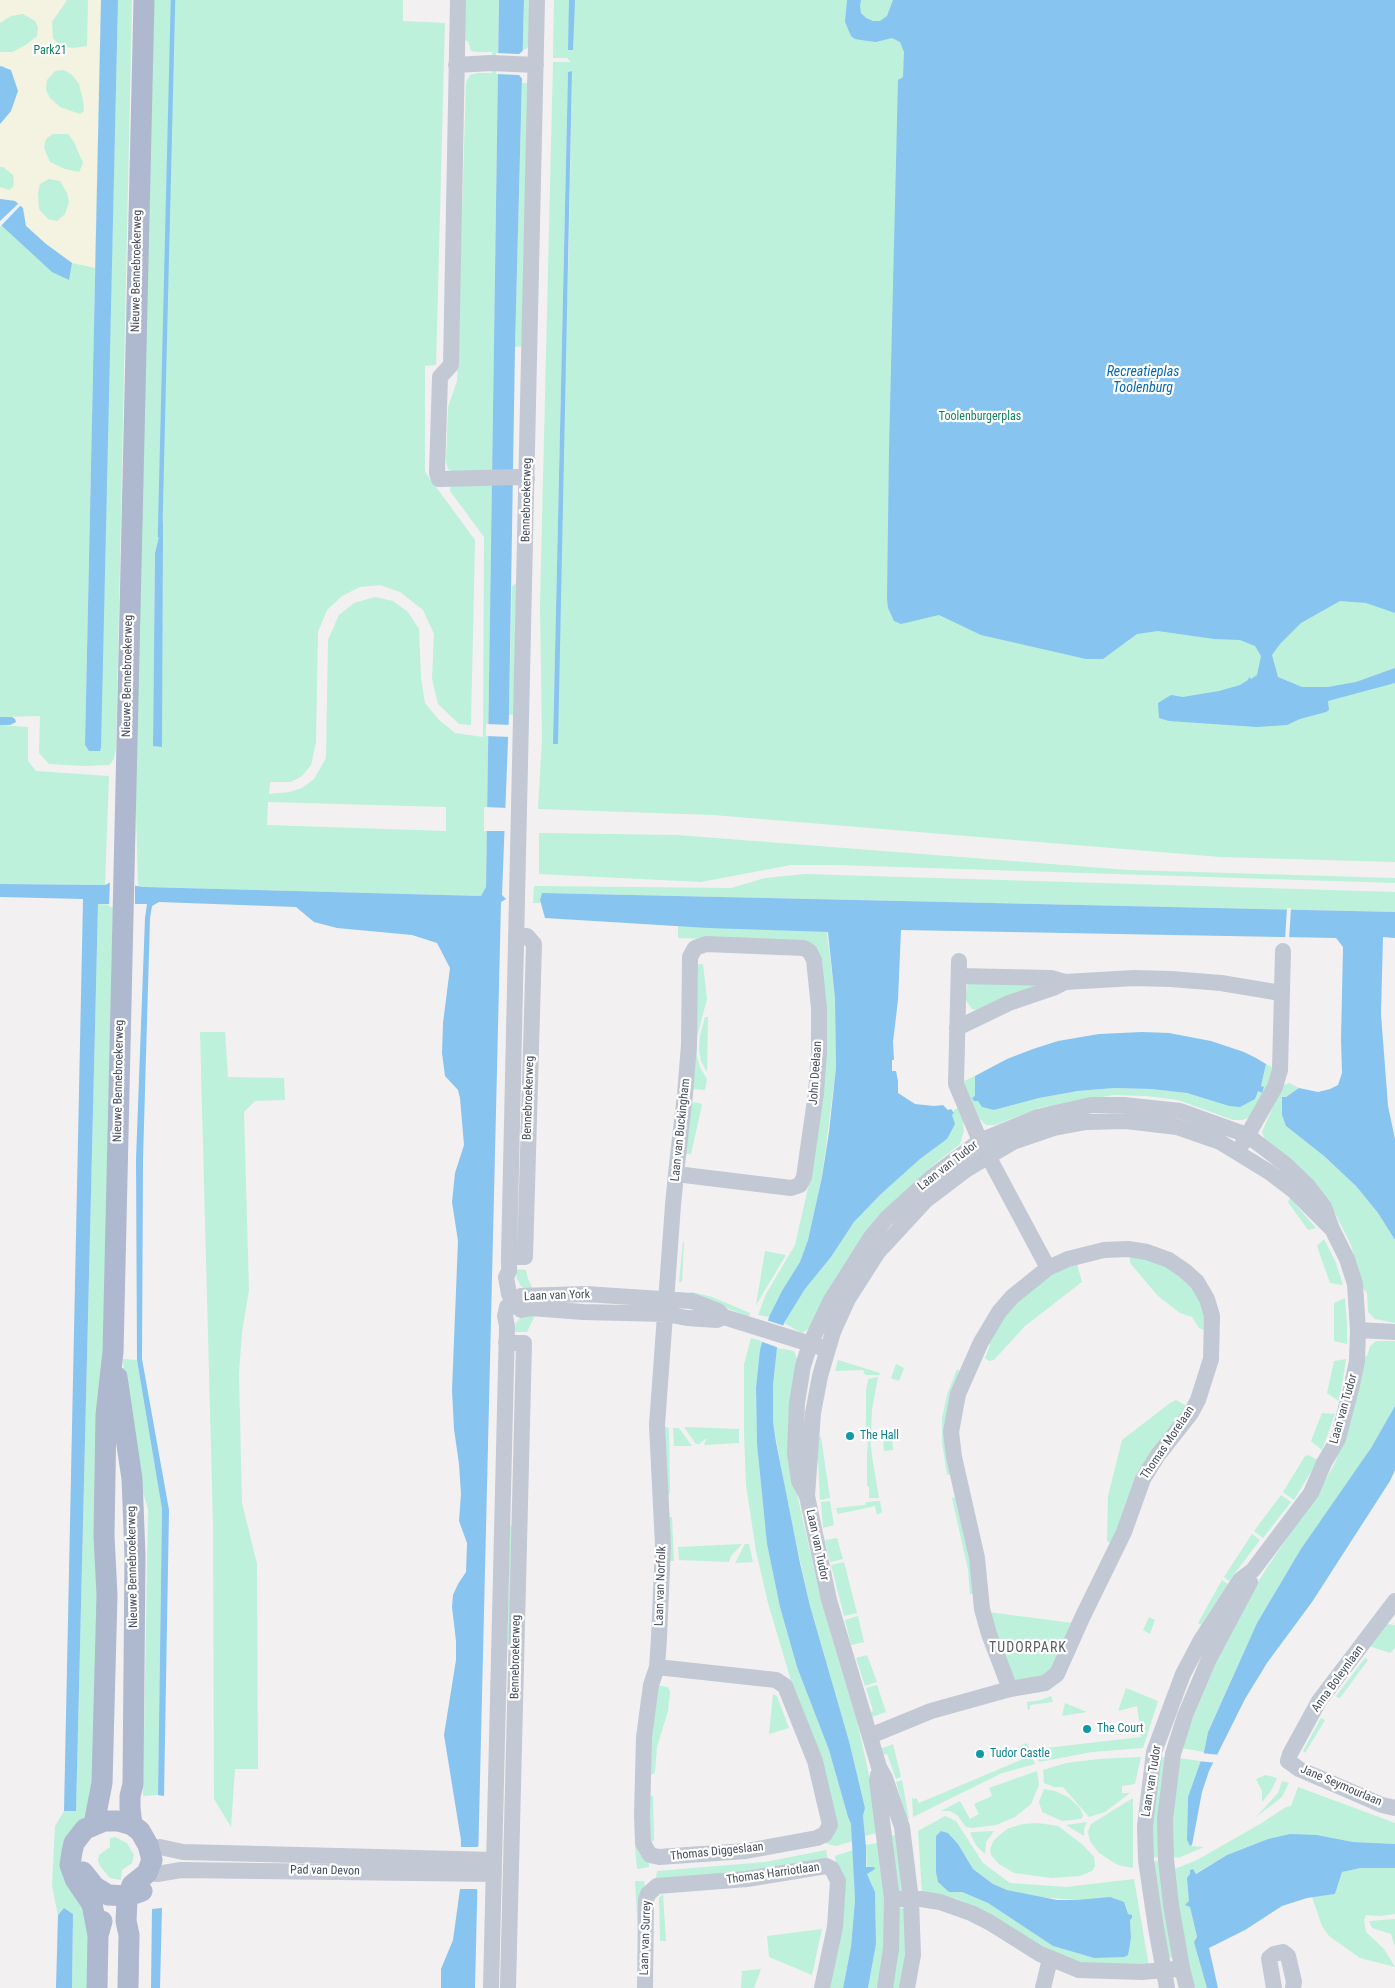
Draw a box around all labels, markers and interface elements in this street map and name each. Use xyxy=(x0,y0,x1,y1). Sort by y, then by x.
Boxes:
park label: Park21 xyxy=(33,44,67,58)
street label: Nieuwe Bennebroekerweg xyxy=(129,210,145,332)
water label: Recreatieplas Toolenburg xyxy=(1107,364,1179,397)
park label: Toolenburgerplas xyxy=(939,410,1021,424)
street label: Bennebroekerweg xyxy=(519,458,535,542)
street label: Nieuwe Bennebroekerweg xyxy=(120,615,136,737)
street label: Nieuwe Bennebroekerweg xyxy=(111,1020,127,1142)
street label: John Deelaan xyxy=(807,1040,825,1106)
street label: Bennebroekerweg xyxy=(520,1056,538,1140)
street label: Laan van Buckingham xyxy=(668,1078,694,1182)
street label: Laan van Tudor xyxy=(915,1138,981,1194)
street label: Laan van York xyxy=(524,1288,590,1304)
street label: Laan van Tudor xyxy=(1327,1372,1361,1446)
street label: Thomas Morelaan xyxy=(1138,1404,1198,1482)
place label: The Hall xyxy=(860,1429,899,1443)
marker: The Hall xyxy=(844,1430,856,1442)
street label: Nieuwe Bennebroekerweg xyxy=(125,1506,141,1628)
street label: Laan van Tudor xyxy=(802,1508,832,1582)
street label: Laan van Norfolk xyxy=(652,1546,670,1626)
street label: Bennebroekerweg xyxy=(508,1615,524,1699)
district label: TUDORPARK xyxy=(988,1640,1068,1656)
street label: Anna Boleynlaan xyxy=(1309,1643,1367,1715)
place label: The Court xyxy=(1097,1722,1144,1736)
marker: The Court xyxy=(1081,1723,1093,1735)
street label: Laan van Tudor xyxy=(1139,1744,1165,1818)
place label: Tudor Castle xyxy=(990,1747,1050,1761)
marker: Tudor Castle xyxy=(974,1748,986,1760)
street label: Jane Seymourlaan xyxy=(1298,1762,1384,1810)
street label: Thomas Diggeslaan xyxy=(670,1840,764,1864)
street label: Thomas Harriotlaan xyxy=(725,1860,821,1888)
street label: Pad van Devon xyxy=(290,1863,360,1879)
street label: Laan van Surrey xyxy=(637,1900,655,1976)

